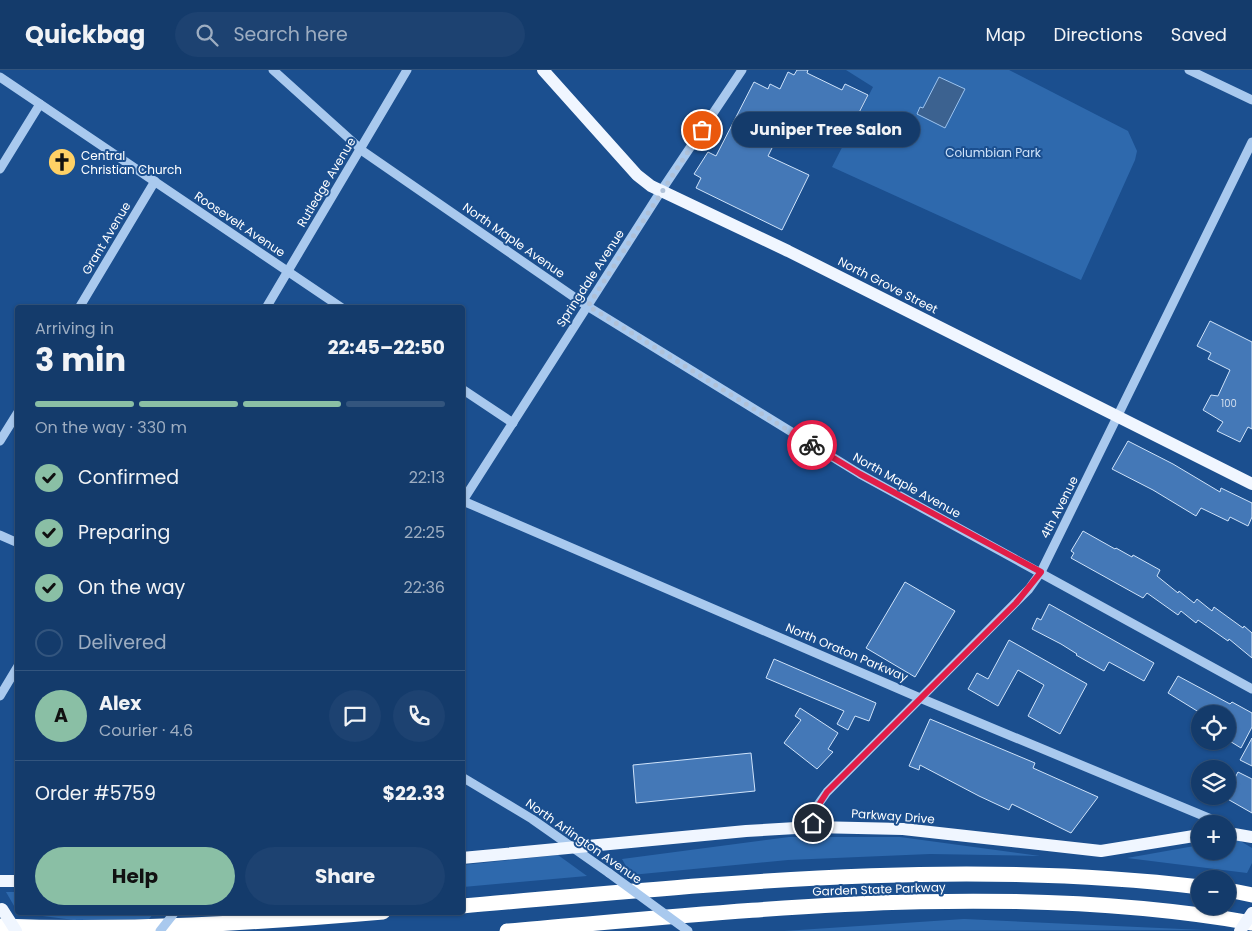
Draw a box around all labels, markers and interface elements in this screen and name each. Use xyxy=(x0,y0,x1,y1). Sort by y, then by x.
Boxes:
search box xyxy=(175,12,525,57)
text: Quickbag xyxy=(25,18,145,51)
icon: search xyxy=(193,21,221,49)
text: Search here xyxy=(233,21,348,48)
text: Map xyxy=(986,22,1025,47)
text: Directions xyxy=(1053,22,1143,47)
text: Saved xyxy=(1171,22,1227,47)
pin xyxy=(681,109,723,151)
callout: Juniper Tree Salon xyxy=(732,112,920,148)
icon: bag xyxy=(688,116,716,144)
text: Juniper Tree Salon xyxy=(750,118,902,141)
street label: Rutledge Avenue xyxy=(293,134,359,230)
park label: Columbian Park xyxy=(945,144,1042,161)
church icon: Central Christian Church xyxy=(47,147,77,177)
place label: Central Christian Church xyxy=(81,147,182,178)
street label: Roosevelt Avenue xyxy=(191,187,289,261)
street label: Grant Avenue xyxy=(78,198,134,278)
street label: North Maple Avenue xyxy=(460,198,568,282)
street label: Springdale Avenue xyxy=(552,226,628,330)
street label: North Grove Street xyxy=(835,252,941,318)
text: Arriving in xyxy=(35,317,114,340)
text: 22:45–22:50 xyxy=(328,334,445,361)
text: 3 min xyxy=(35,337,126,382)
house number: 100 xyxy=(1221,396,1237,411)
text: On the way · 330 m xyxy=(35,416,187,439)
courier xyxy=(787,420,837,470)
icon: bike xyxy=(798,431,826,459)
street label: North Maple Avenue xyxy=(850,448,964,522)
icon: check xyxy=(35,464,63,492)
text: Confirmed xyxy=(78,464,179,491)
text: 22:13 xyxy=(409,466,445,489)
street label: 4th Avenue xyxy=(1036,473,1082,541)
icon: check xyxy=(35,519,63,547)
text: Preparing xyxy=(78,519,170,546)
text: 22:25 xyxy=(404,521,445,544)
icon: check xyxy=(35,574,63,602)
text: On the way xyxy=(78,574,185,601)
text: 22:36 xyxy=(404,576,445,599)
street label: North Oraton Parkway xyxy=(783,619,911,686)
text: Delivered xyxy=(78,629,167,656)
text: Alex xyxy=(99,690,141,717)
button: chat xyxy=(329,690,381,742)
button: phone xyxy=(393,690,445,742)
text: A xyxy=(54,702,68,729)
map controls xyxy=(1191,705,1236,915)
button: locate xyxy=(1191,705,1236,750)
text: Courier · 4.6 xyxy=(99,719,193,742)
button: layers xyxy=(1191,760,1236,805)
text: Order #5759 xyxy=(35,780,156,807)
text: $22.33 xyxy=(382,780,445,807)
street label: North Arlington Avenue xyxy=(523,794,645,888)
pin xyxy=(792,802,834,844)
street label: Parkway Drive xyxy=(851,805,935,827)
icon: home xyxy=(799,809,827,837)
button: + xyxy=(1191,815,1236,860)
button: Help xyxy=(35,847,235,905)
button: Share xyxy=(245,847,445,905)
button: − xyxy=(1191,870,1236,915)
street label: Garden State Parkway xyxy=(812,878,946,900)

